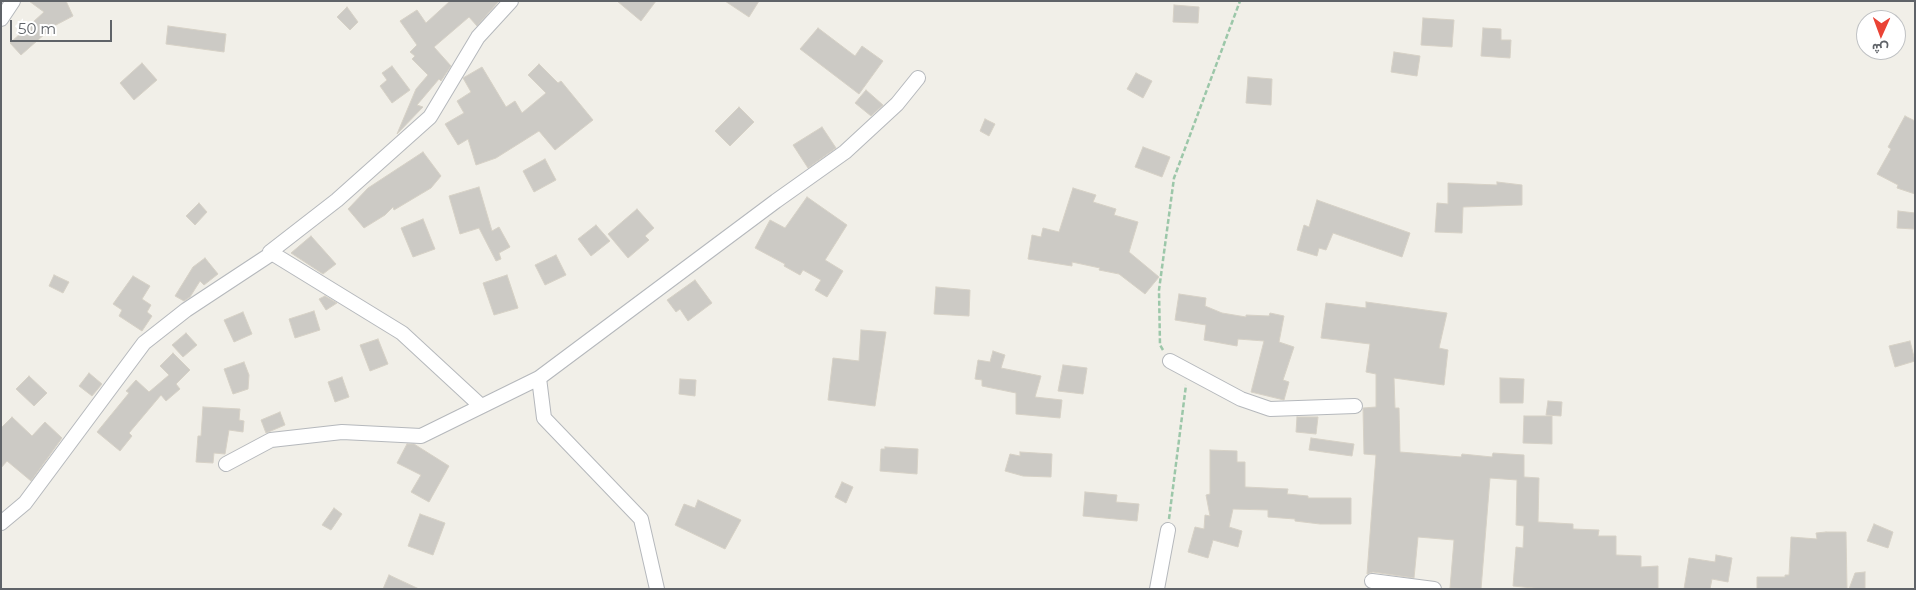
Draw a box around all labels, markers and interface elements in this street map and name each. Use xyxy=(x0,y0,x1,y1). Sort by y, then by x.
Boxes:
scale bar xyxy=(12,10,115,42)
north arrow xyxy=(1856,10,1906,60)
text: 50 m xyxy=(18,19,56,38)
text: ش xyxy=(1872,40,1889,58)

